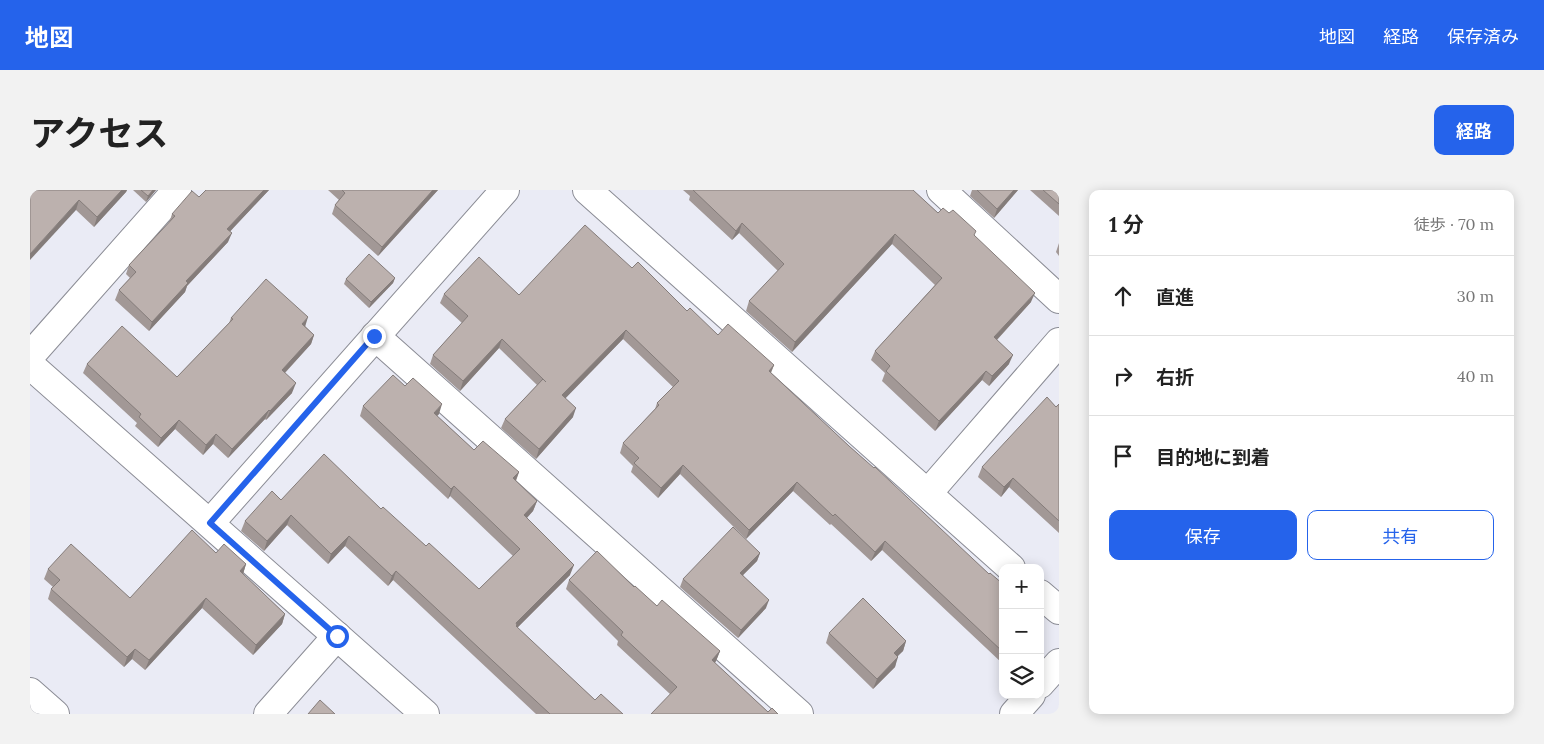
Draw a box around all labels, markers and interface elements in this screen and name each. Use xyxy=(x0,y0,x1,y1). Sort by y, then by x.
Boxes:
text: 地図 xyxy=(25,22,73,53)
text: 地図 xyxy=(1319,25,1355,48)
text: 経路 xyxy=(1383,25,1419,48)
text: 保存済み xyxy=(1447,25,1519,48)
button: 経路 xyxy=(1434,105,1514,155)
text: アクセス xyxy=(30,111,168,156)
text: 1 分 xyxy=(1109,211,1144,238)
text: 徒歩 · 70 m xyxy=(1414,214,1494,234)
icon: ahead xyxy=(1109,282,1137,310)
text: 直進 xyxy=(1156,285,1194,309)
text: 30 m xyxy=(1457,286,1494,306)
route end xyxy=(363,325,386,348)
icon: right xyxy=(1109,362,1137,390)
text: 右折 xyxy=(1156,365,1194,389)
text: 40 m xyxy=(1457,366,1494,386)
icon: arrive xyxy=(1109,442,1137,470)
text: 目的地に到着 xyxy=(1156,445,1270,469)
button: 保存 xyxy=(1109,510,1297,560)
button: 共有 xyxy=(1307,510,1494,560)
map controls xyxy=(999,564,1044,699)
button: + xyxy=(999,564,1044,609)
button: − xyxy=(999,609,1044,654)
route start xyxy=(326,625,349,648)
button: layers xyxy=(999,654,1044,699)

